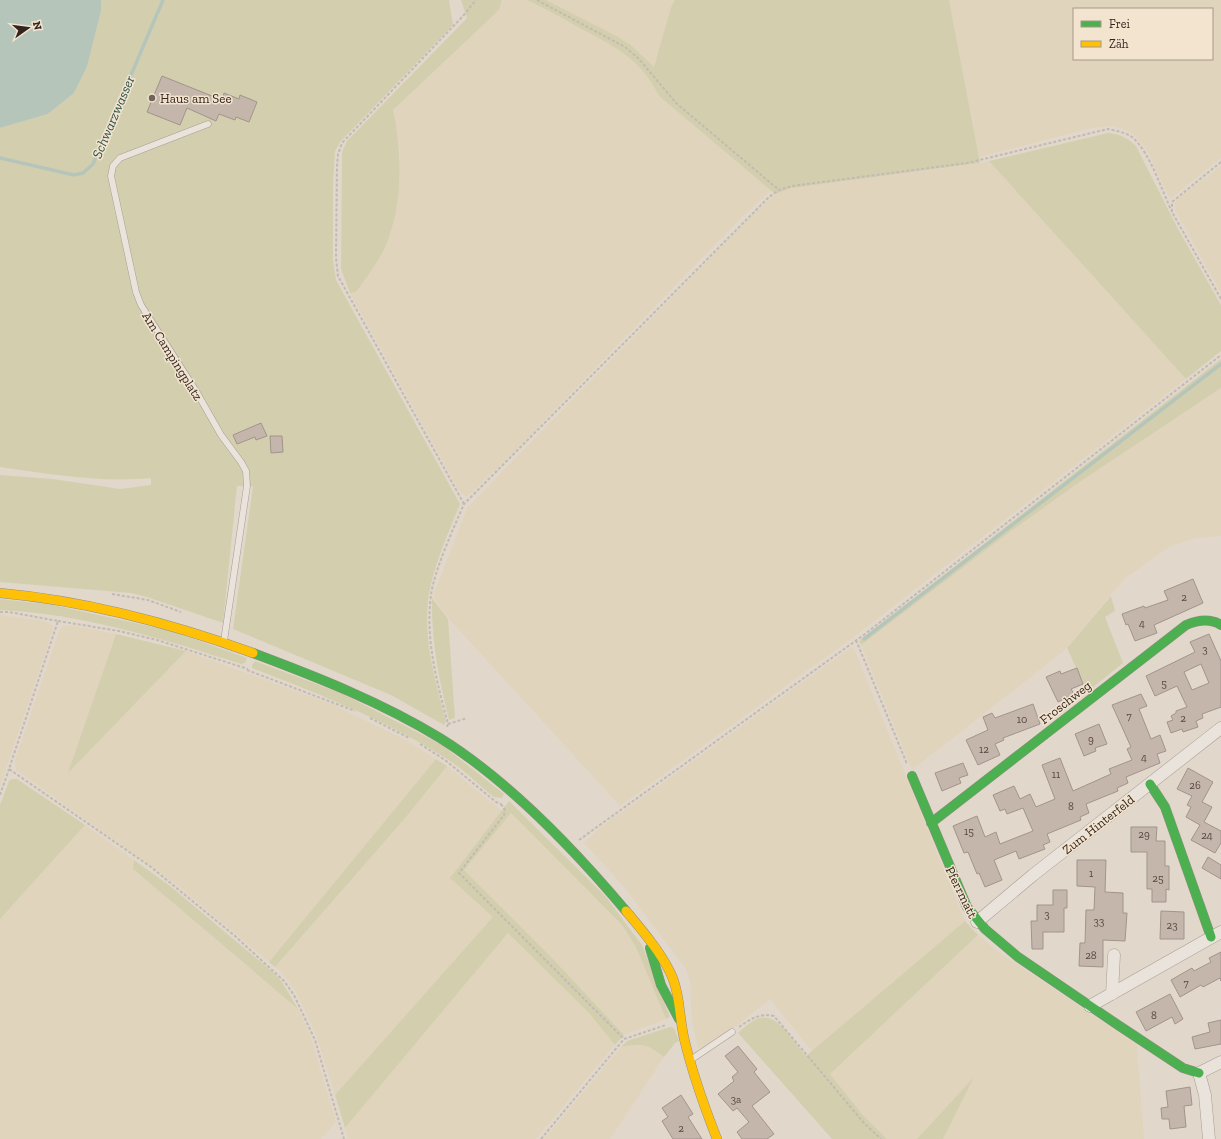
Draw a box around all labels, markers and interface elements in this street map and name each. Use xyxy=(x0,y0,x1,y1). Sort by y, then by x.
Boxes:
north arrow xyxy=(8,8,48,48)
legend xyxy=(1073,8,1213,60)
text: Frei xyxy=(1109,17,1130,31)
text: N xyxy=(30,20,45,32)
text: Zäh xyxy=(1109,37,1129,51)
water label: Schwarzwasser xyxy=(88,73,139,161)
place label: Haus am See xyxy=(160,91,232,106)
marker: Haus am See xyxy=(147,93,157,103)
street label: Am Campingplatz xyxy=(139,309,206,403)
house number: 2 xyxy=(1181,591,1187,604)
house number: 4 xyxy=(1139,617,1145,630)
house number: 3 xyxy=(1202,643,1208,656)
house number: 5 xyxy=(1161,677,1167,690)
street label: Froschweg xyxy=(1037,678,1094,727)
house number: 7 xyxy=(1126,710,1132,723)
house number: 2 xyxy=(1180,712,1186,725)
house number: 10 xyxy=(1017,713,1027,726)
house number: 9 xyxy=(1088,733,1094,746)
house number: 12 xyxy=(979,743,989,756)
house number: 4 xyxy=(1141,751,1147,764)
house number: 11 xyxy=(1052,768,1061,781)
house number: 26 xyxy=(1189,779,1201,792)
street label: Zum Hinterfeld xyxy=(1059,792,1137,857)
house number: 8 xyxy=(1068,800,1074,813)
house number: 15 xyxy=(964,825,974,838)
house number: 29 xyxy=(1138,828,1150,841)
house number: 24 xyxy=(1201,829,1213,842)
street label: Pferrmatt xyxy=(943,864,981,921)
house number: 1 xyxy=(1089,867,1094,880)
house number: 25 xyxy=(1152,872,1164,885)
house number: 3 xyxy=(1044,908,1050,921)
house number: 33 xyxy=(1094,915,1104,928)
house number: 23 xyxy=(1166,919,1178,932)
house number: 28 xyxy=(1085,949,1097,962)
house number: 7 xyxy=(1183,977,1189,990)
house number: 8 xyxy=(1151,1009,1157,1022)
house number: 3a xyxy=(731,1093,742,1106)
house number: 2 xyxy=(678,1122,684,1135)

